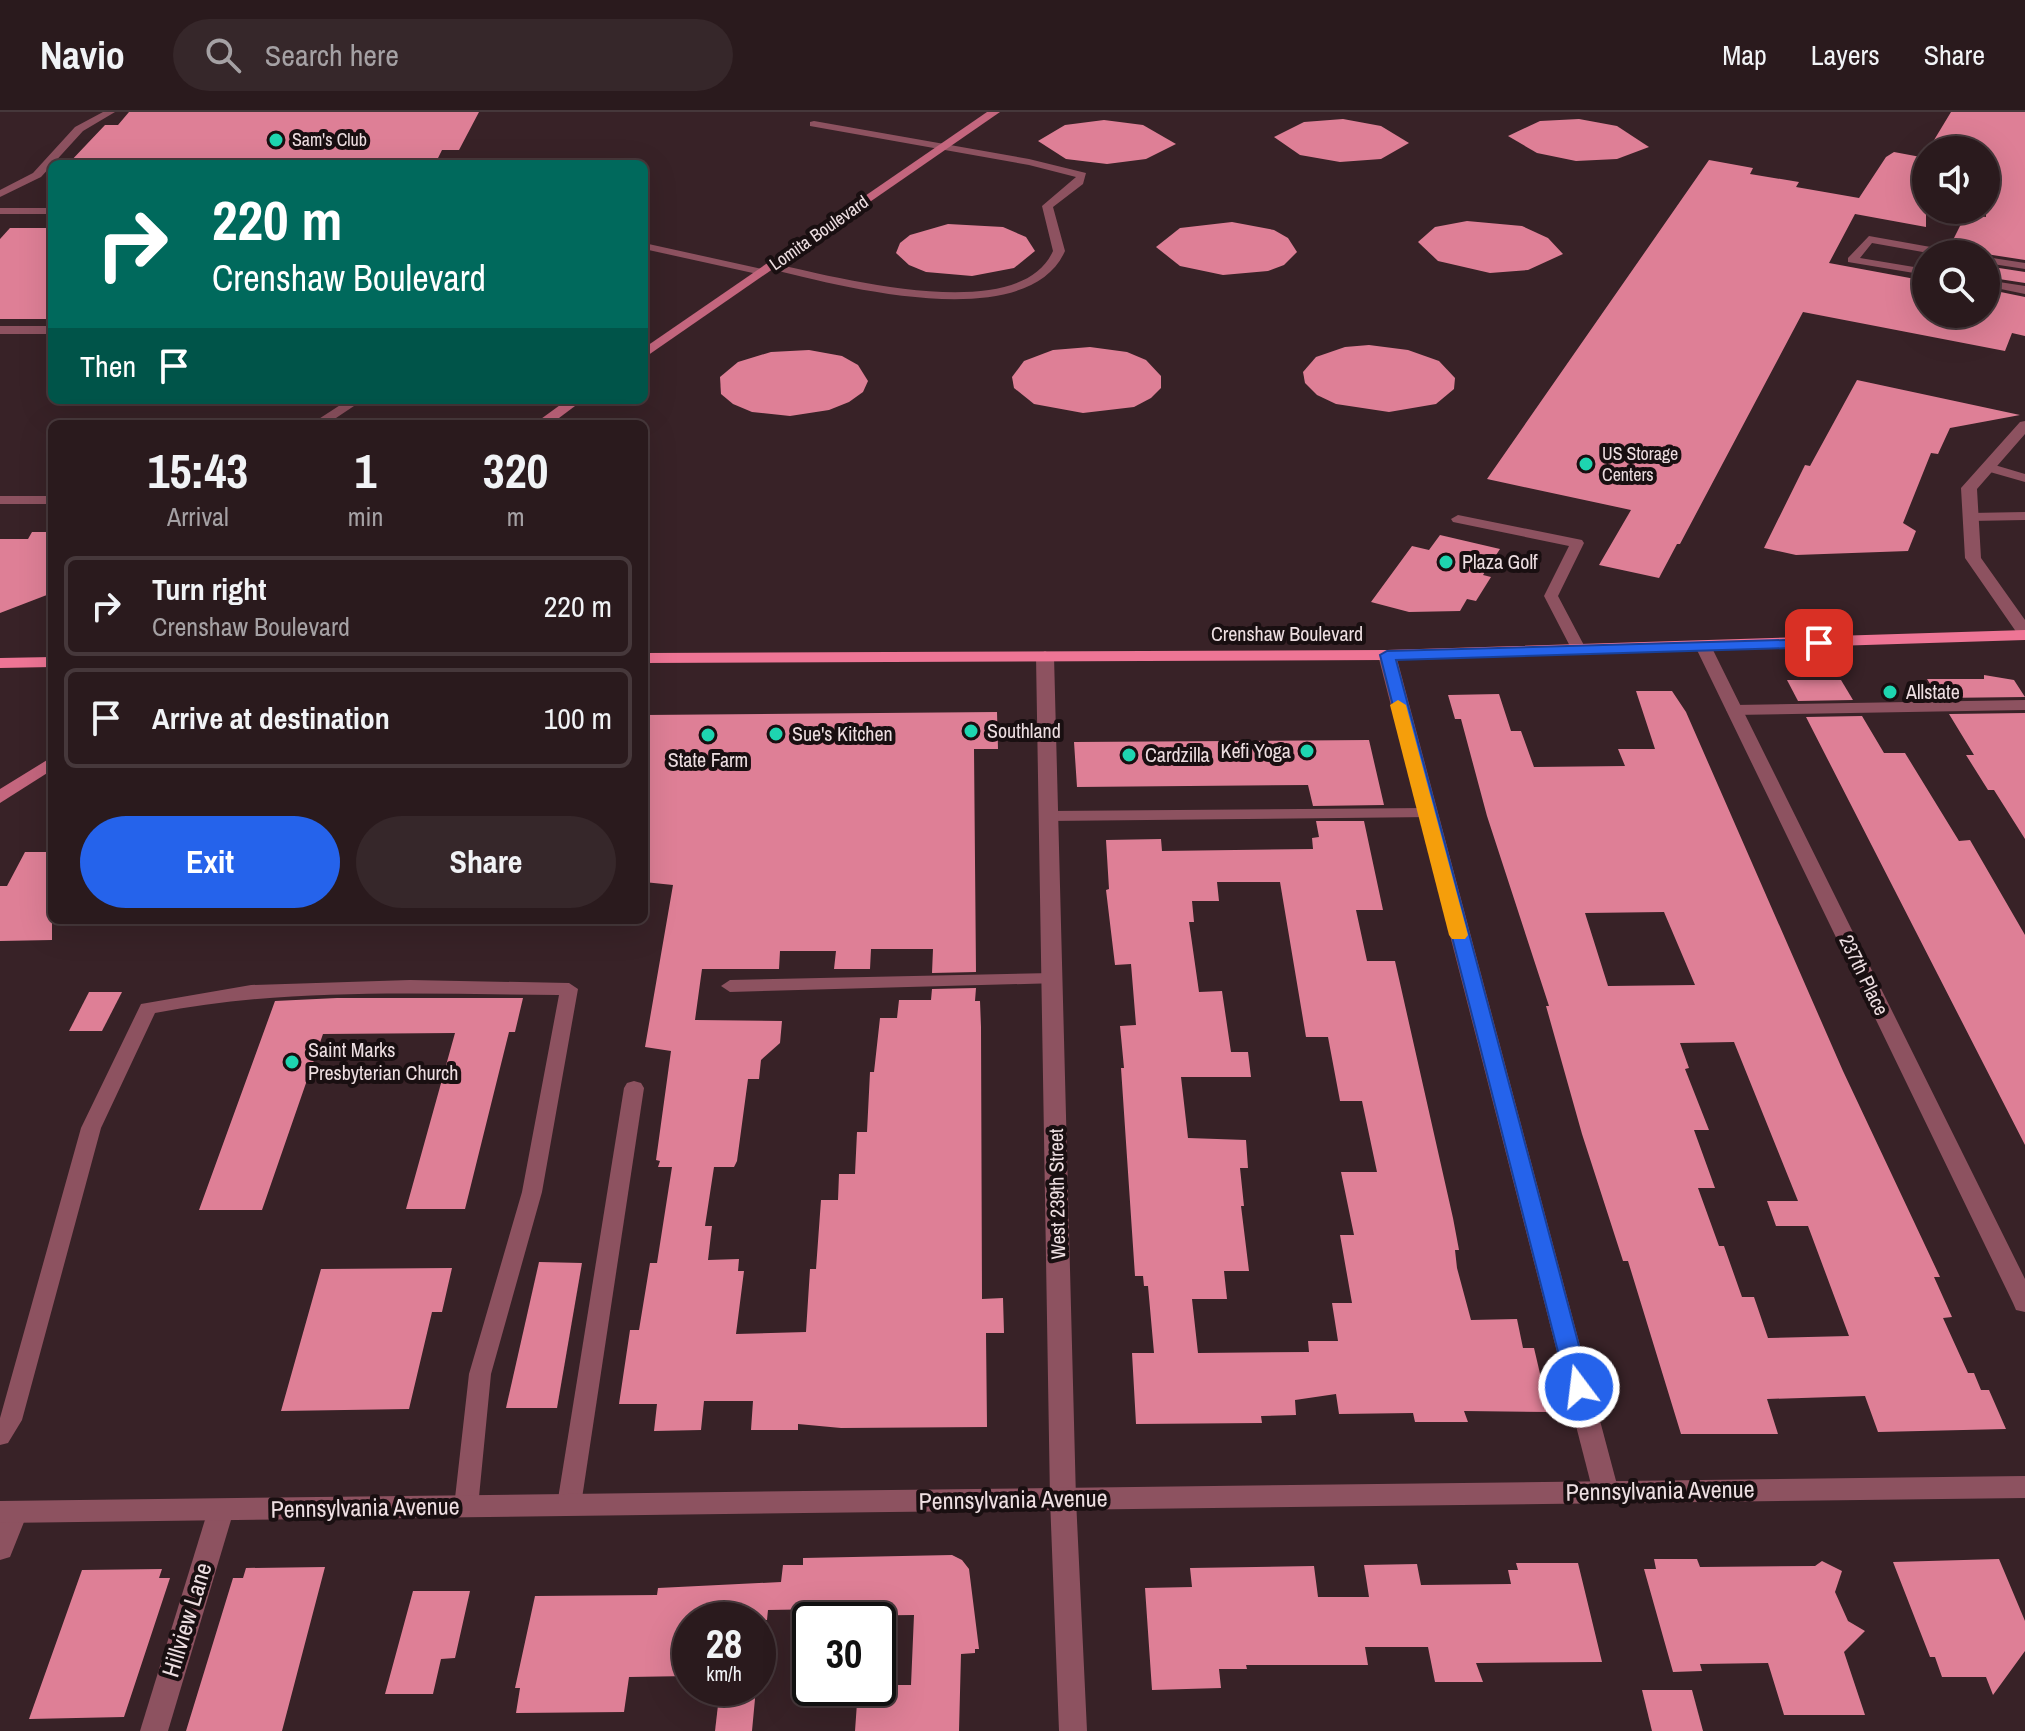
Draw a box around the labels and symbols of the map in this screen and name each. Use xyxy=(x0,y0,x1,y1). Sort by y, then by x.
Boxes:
place label: Sam's Club xyxy=(292,127,367,152)
marker: Sam's Club xyxy=(267,131,285,149)
street label: Lomita Boulevard xyxy=(764,189,873,276)
place label: US Storage Centers xyxy=(1602,441,1678,487)
marker: US Storage Centers xyxy=(1577,455,1595,473)
place label: Plaza Golf xyxy=(1462,548,1538,575)
marker: Plaza Golf xyxy=(1437,553,1455,571)
pin xyxy=(1785,609,1853,677)
street label: Crenshaw Boulevard xyxy=(1211,620,1363,647)
place label: Allstate xyxy=(1905,678,1960,705)
marker: Allstate xyxy=(1881,683,1899,701)
place label: Southland xyxy=(987,717,1061,744)
place label: Sue's Kitchen xyxy=(792,720,893,747)
marker: Southland xyxy=(962,722,980,740)
marker: Sue's Kitchen xyxy=(767,725,785,743)
marker: State Farm xyxy=(699,726,717,744)
place label: Kefi Yoga xyxy=(1221,737,1291,764)
place label: Cardzilla xyxy=(1145,741,1210,768)
marker: Kefi Yoga xyxy=(1298,742,1316,760)
place label: State Farm xyxy=(668,746,748,773)
marker: Cardzilla xyxy=(1120,746,1138,764)
street label: 237th Place xyxy=(1833,930,1896,1020)
place label: Saint Marks Presbyterian Church xyxy=(308,1036,458,1086)
marker: Saint Marks Presbyterian Church xyxy=(283,1053,301,1071)
street label: West 239th Street xyxy=(1042,1128,1071,1260)
position arrow xyxy=(1537,1345,1621,1429)
street label: Pennsylvania Avenue xyxy=(1565,1472,1755,1508)
street label: Pennsylvania Avenue xyxy=(918,1481,1108,1517)
street label: Pennsylvania Avenue xyxy=(270,1489,460,1525)
street label: Hillview Lane xyxy=(153,1559,219,1681)
speed limit sign: 30 xyxy=(792,1602,896,1706)

